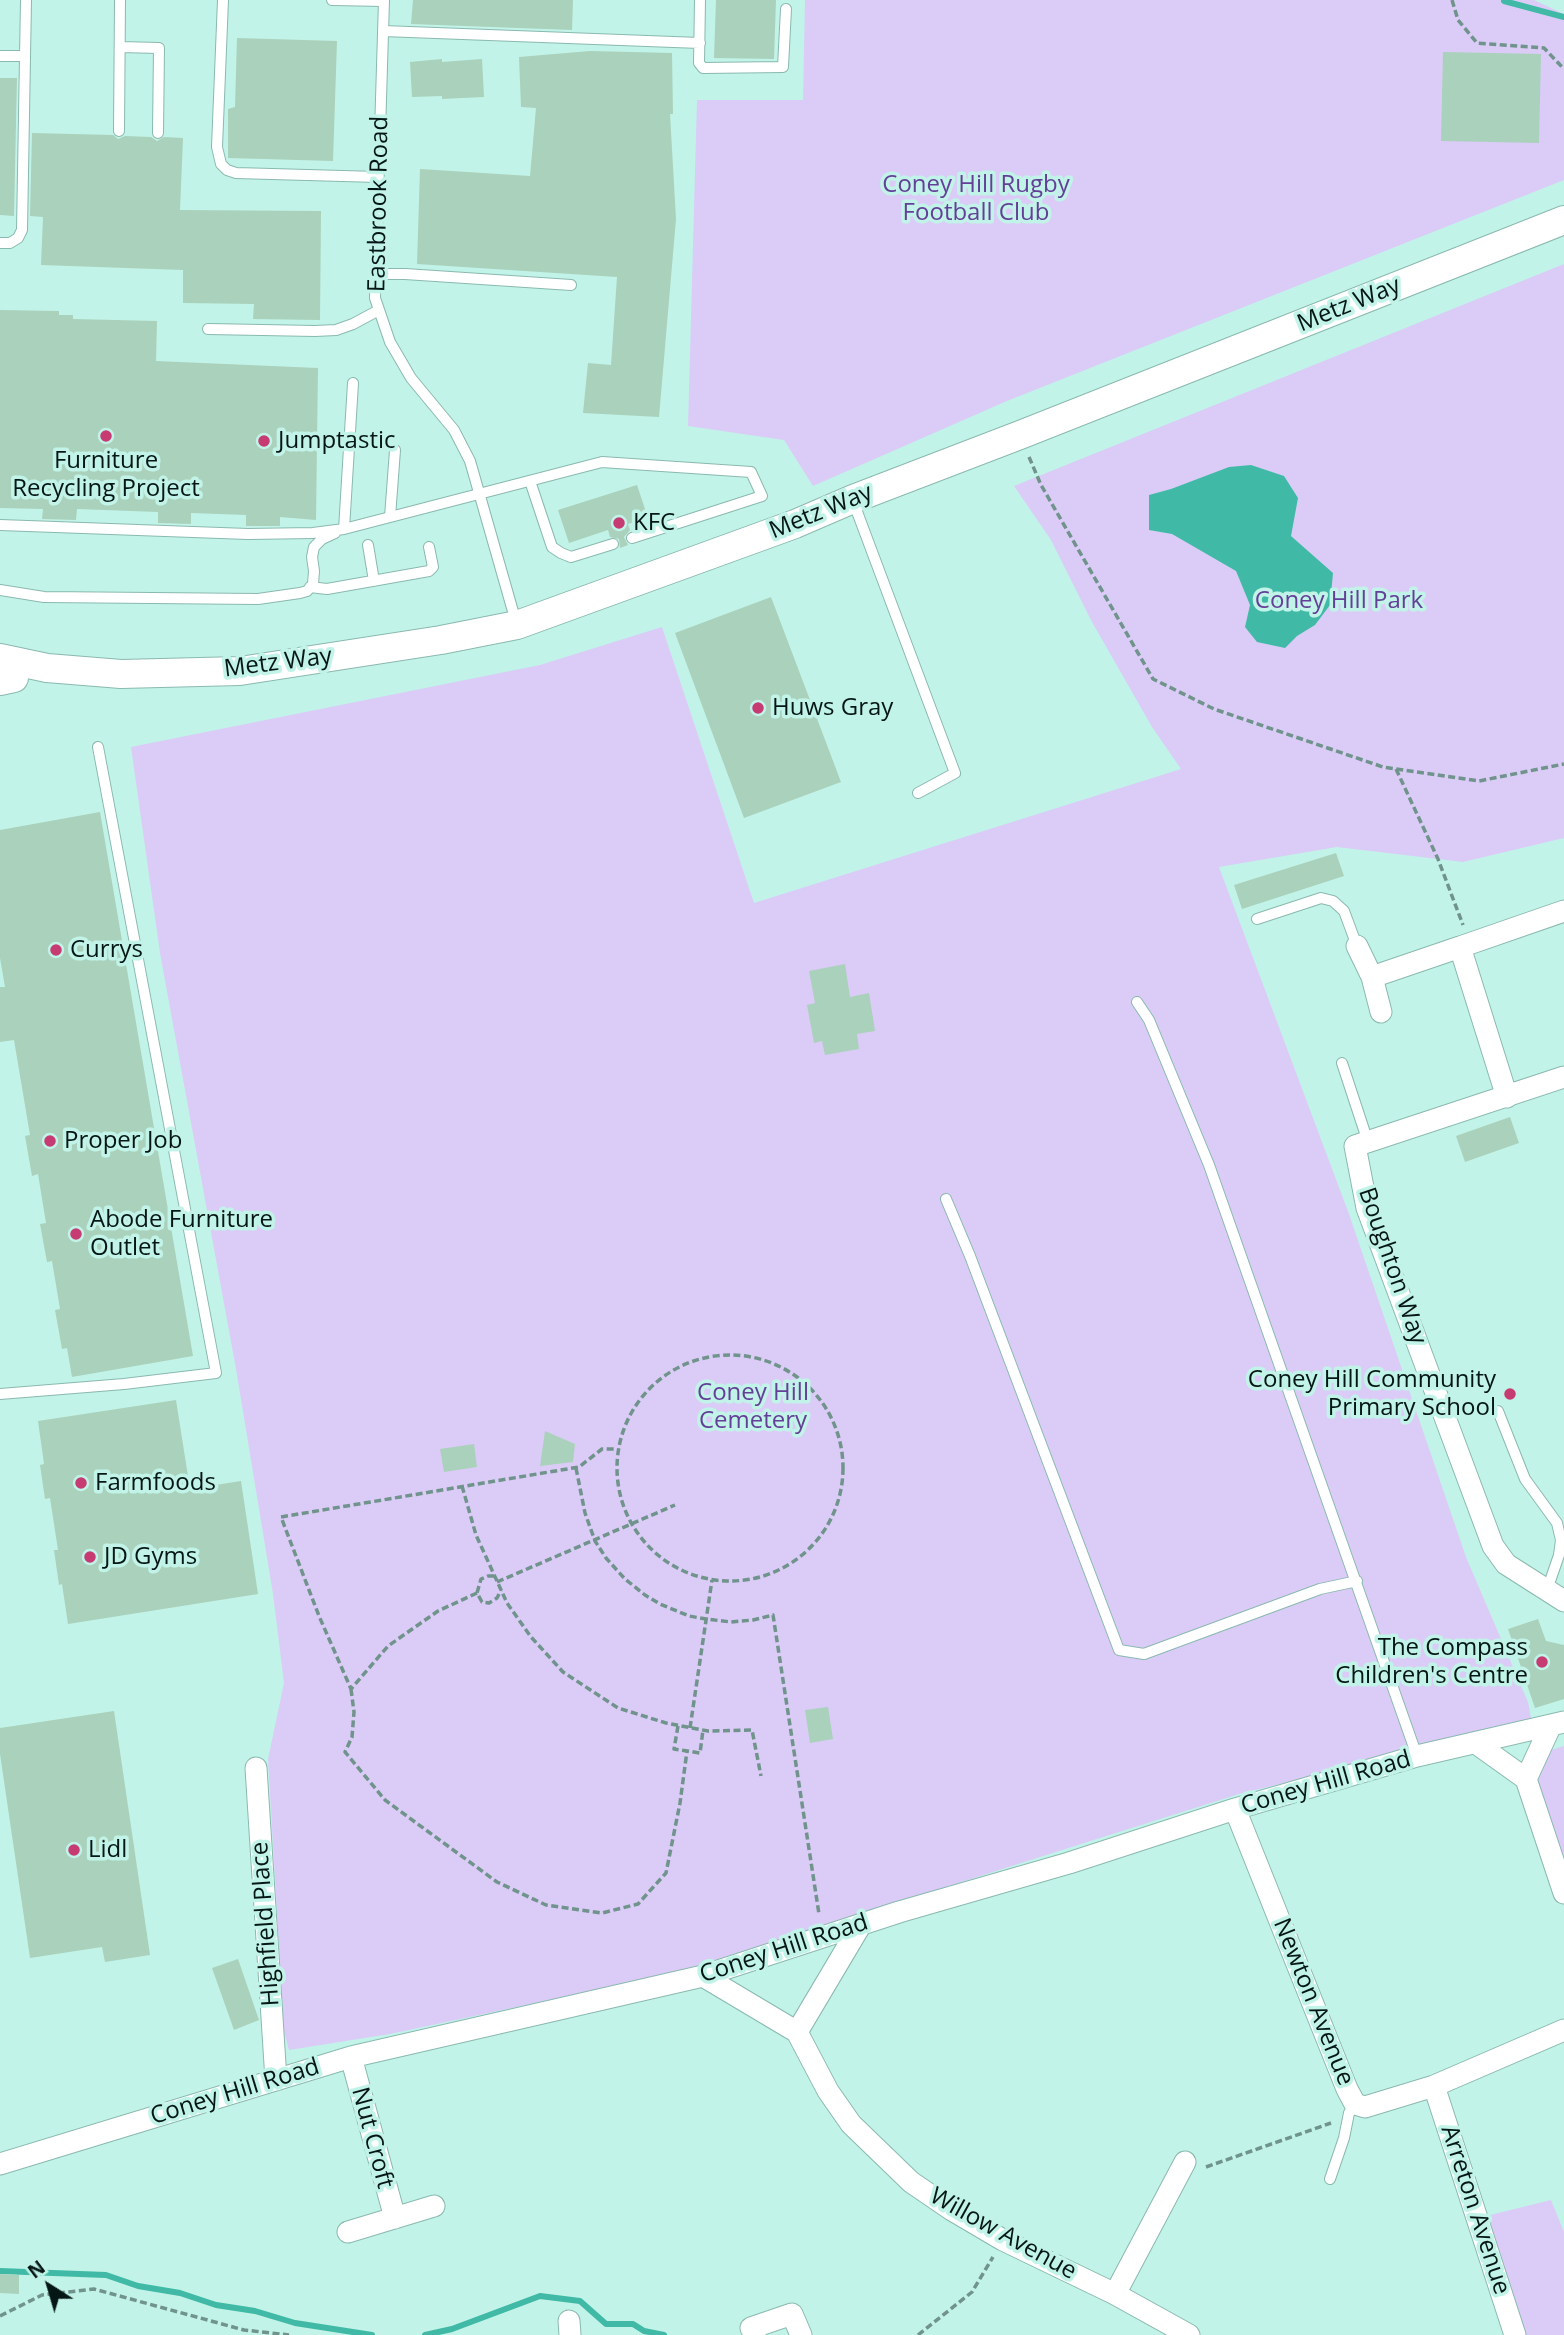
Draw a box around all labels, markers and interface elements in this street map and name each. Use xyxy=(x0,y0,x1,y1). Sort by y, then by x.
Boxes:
street label: Eastbrook Road xyxy=(363,116,395,292)
park label: Coney Hill Rugby Football Club xyxy=(882,171,1070,227)
street label: Metz Way xyxy=(1293,271,1405,339)
place label: Jumptastic xyxy=(278,427,396,455)
marker: Furniture Recycling Project xyxy=(98,428,114,444)
marker: Jumptastic xyxy=(256,433,272,449)
place label: Furniture Recycling Project xyxy=(12,447,200,503)
street label: Metz Way xyxy=(765,478,877,546)
place label: KFC xyxy=(633,509,675,537)
marker: KFC xyxy=(611,515,627,531)
park label: Coney Hill Park xyxy=(1255,587,1423,615)
street label: Metz Way xyxy=(222,642,334,684)
place label: Huws Gray xyxy=(772,694,893,722)
marker: Huws Gray xyxy=(750,700,766,716)
place label: Currys xyxy=(70,936,143,964)
marker: Currys xyxy=(48,942,64,958)
place label: Proper Job xyxy=(64,1127,182,1155)
marker: Proper Job xyxy=(42,1133,58,1149)
street label: Boughton Way xyxy=(1352,1184,1432,1348)
place label: Abode Furniture Outlet xyxy=(90,1206,273,1262)
marker: Abode Furniture Outlet xyxy=(68,1226,84,1242)
place label: Coney Hill Community Primary School xyxy=(1248,1366,1496,1422)
park label: Coney Hill Cemetery xyxy=(697,1379,809,1435)
marker: Coney Hill Community Primary School xyxy=(1502,1386,1518,1402)
place label: Farmfoods xyxy=(95,1469,216,1497)
marker: Farmfoods xyxy=(73,1475,89,1491)
place label: JD Gyms xyxy=(104,1543,197,1571)
marker: JD Gyms xyxy=(82,1549,98,1565)
place label: The Compass Children's Centre xyxy=(1335,1634,1528,1690)
marker: The Compass Children's Centre xyxy=(1534,1654,1550,1670)
street label: Coney Hill Road xyxy=(1238,1745,1414,1821)
place label: Lidl xyxy=(88,1836,127,1864)
street label: Highfield Place xyxy=(246,1841,286,2007)
marker: Lidl xyxy=(66,1842,82,1858)
street label: Coney Hill Road xyxy=(696,1908,872,1990)
street label: Newton Avenue xyxy=(1266,1914,1360,2090)
street label: Coney Hill Road xyxy=(147,2053,323,2131)
street label: Nut Croft xyxy=(345,2084,399,2192)
street label: Arreton Avenue xyxy=(1434,2122,1516,2298)
street label: Willow Avenue xyxy=(925,2182,1081,2286)
north arrow xyxy=(14,2251,84,2321)
text: N xyxy=(22,2254,50,2284)

